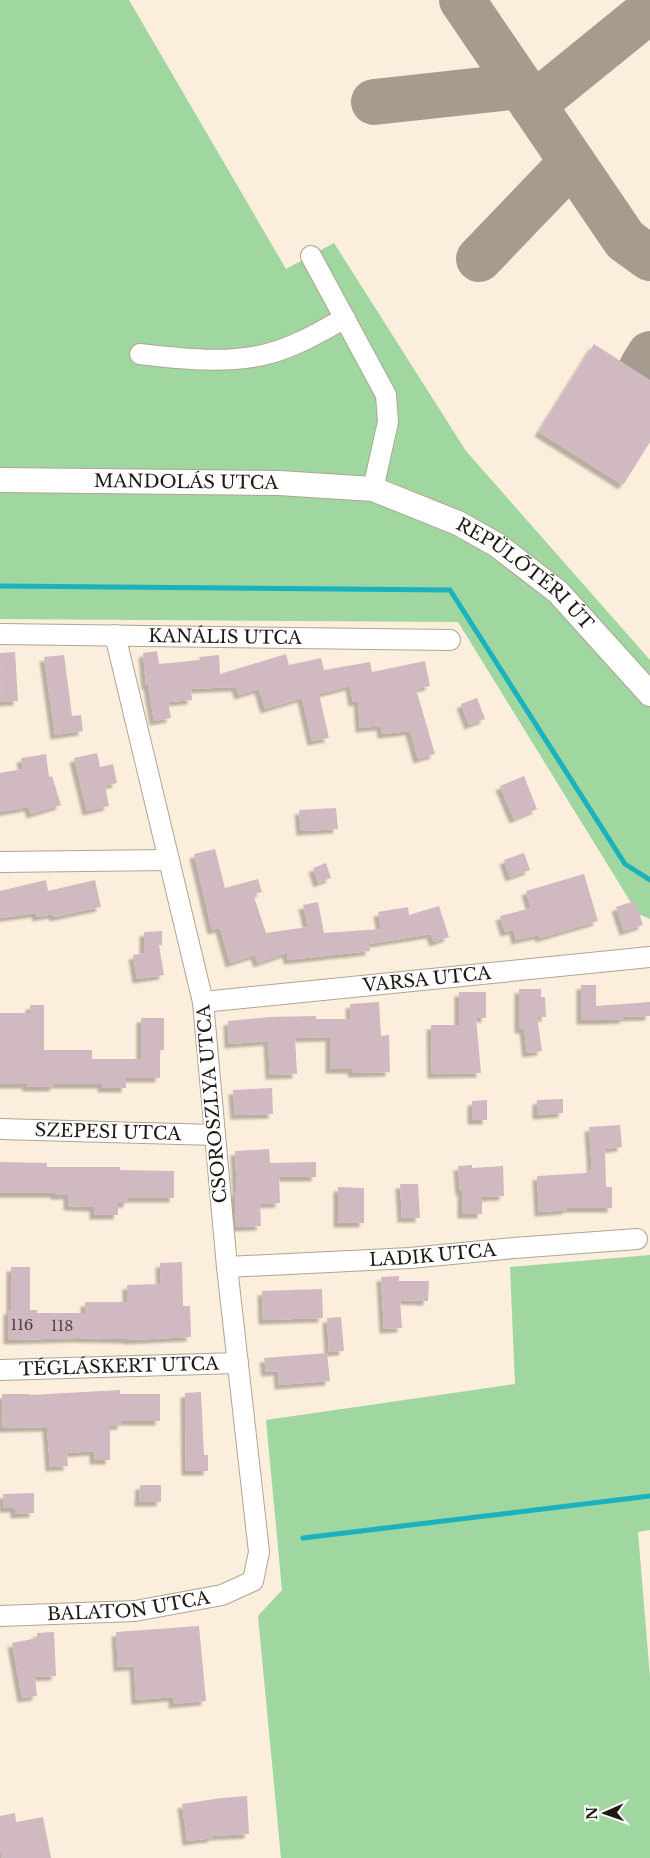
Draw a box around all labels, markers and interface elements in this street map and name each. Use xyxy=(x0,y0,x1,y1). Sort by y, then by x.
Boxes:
street label: MANDOLÁS UTCA xyxy=(94,470,279,494)
street label: REPÜLŐTÉRI ÚT xyxy=(452,513,598,635)
street label: KANÁLIS UTCA xyxy=(148,625,303,649)
street label: VARSA UTCA xyxy=(361,962,493,997)
street label: CSOROSZLYA UTCA xyxy=(192,1003,232,1204)
street label: SZEPESI UTCA xyxy=(34,1119,183,1145)
street label: LADIK UTCA xyxy=(369,1239,498,1271)
house number: 116 xyxy=(10,1315,34,1334)
house number: 118 xyxy=(51,1316,73,1335)
street label: TÉGLÁSKERT UTCA xyxy=(19,1353,220,1380)
street label: BALATON UTCA xyxy=(47,1586,213,1625)
north arrow xyxy=(580,1788,630,1838)
text: N xyxy=(583,1807,601,1820)

